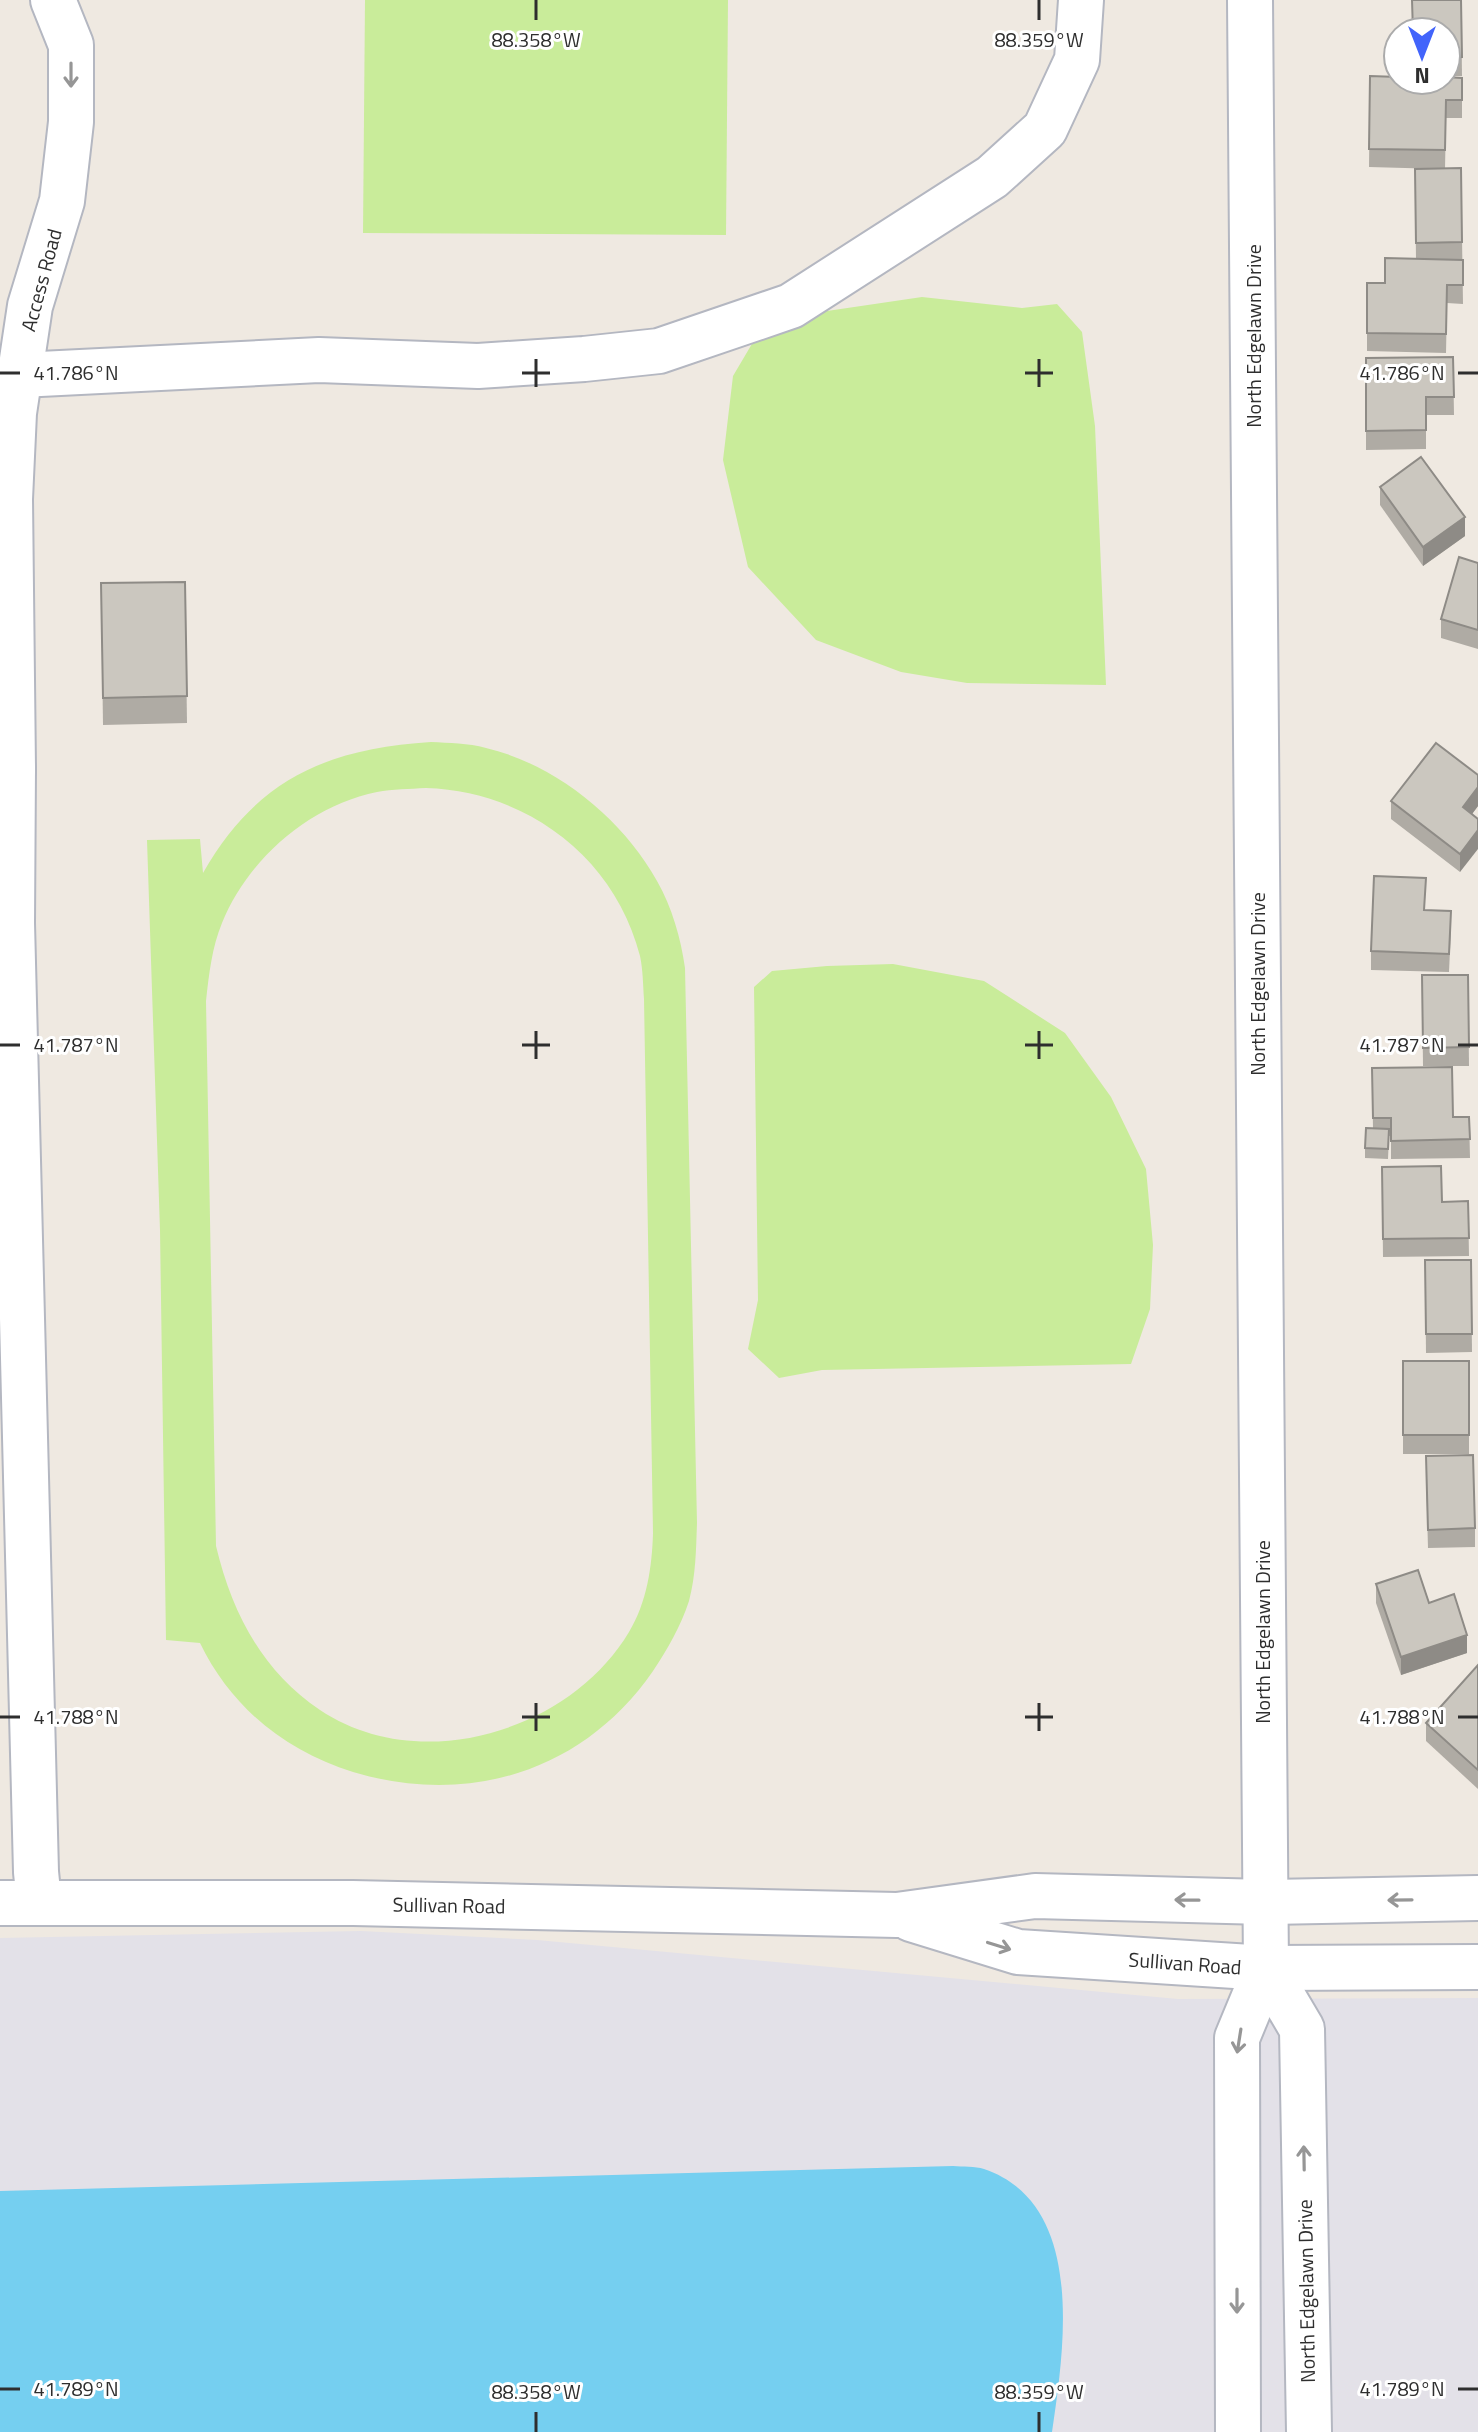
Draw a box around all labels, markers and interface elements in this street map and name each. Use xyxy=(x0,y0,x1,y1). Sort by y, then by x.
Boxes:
north arrow xyxy=(1382,16,1462,96)
text: 88.358°W xyxy=(491,24,581,55)
text: 88.359°W xyxy=(994,24,1084,55)
text: N xyxy=(1414,59,1430,93)
one-way arrow xyxy=(63,61,79,88)
street label: Access Road xyxy=(12,225,70,335)
street label: North Edgelawn Drive xyxy=(1238,244,1269,428)
text: 41.786°N xyxy=(33,357,119,388)
text: 41.786°N xyxy=(1359,357,1445,388)
street label: North Edgelawn Drive xyxy=(1242,892,1273,1076)
text: 41.787°N xyxy=(33,1029,119,1060)
text: 41.787°N xyxy=(1359,1029,1445,1060)
street label: North Edgelawn Drive xyxy=(1247,1540,1278,1724)
text: 41.788°N xyxy=(33,1701,119,1732)
text: 41.788°N xyxy=(1359,1701,1445,1732)
street label: Sullivan Road xyxy=(392,1889,506,1921)
one-way arrow xyxy=(1174,1892,1201,1908)
one-way arrow xyxy=(1387,1892,1414,1907)
one-way arrow xyxy=(985,1939,1011,1954)
street label: Sullivan Road xyxy=(1128,1944,1242,1982)
one-way arrow xyxy=(1231,2028,1246,2053)
one-way arrow xyxy=(1296,2145,1312,2172)
street label: North Edgelawn Drive xyxy=(1289,2199,1323,2383)
one-way arrow xyxy=(1229,2287,1245,2314)
text: 41.789°N xyxy=(33,2373,119,2404)
text: 41.789°N xyxy=(1359,2373,1445,2404)
text: 88.358°W xyxy=(491,2376,581,2407)
text: 88.359°W xyxy=(994,2376,1084,2407)

